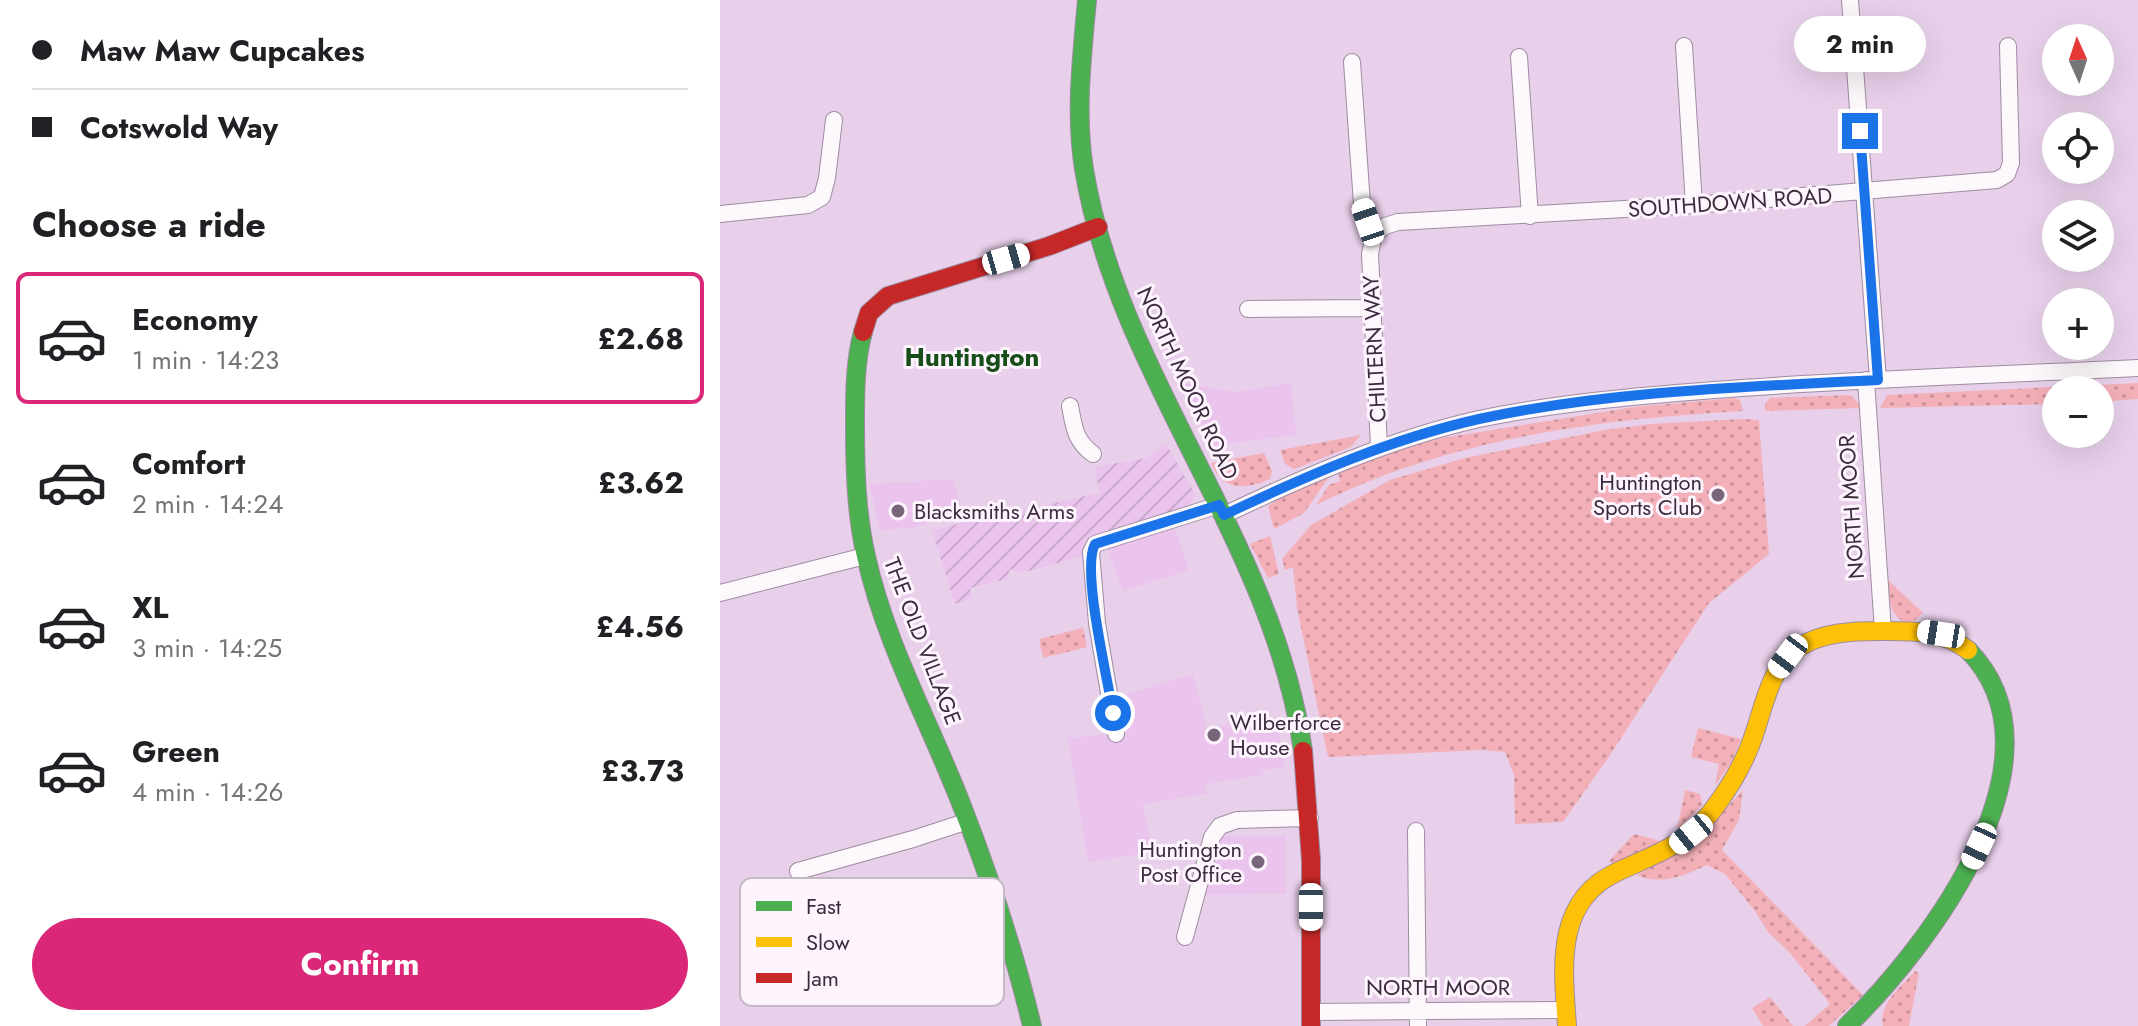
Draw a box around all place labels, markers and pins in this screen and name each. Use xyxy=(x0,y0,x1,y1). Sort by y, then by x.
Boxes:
place label: Huntington Sports Club xyxy=(1593,466,1702,523)
marker: Huntington Sports Club xyxy=(1709,486,1727,504)
place label: Blacksmiths Arms xyxy=(914,495,1074,527)
marker: Blacksmiths Arms xyxy=(889,502,907,520)
place label: Wilberforce House xyxy=(1230,706,1341,763)
marker: Wilberforce House xyxy=(1205,726,1223,744)
place label: Huntington Post Office xyxy=(1139,833,1242,890)
marker: Huntington Post Office xyxy=(1249,853,1267,871)

